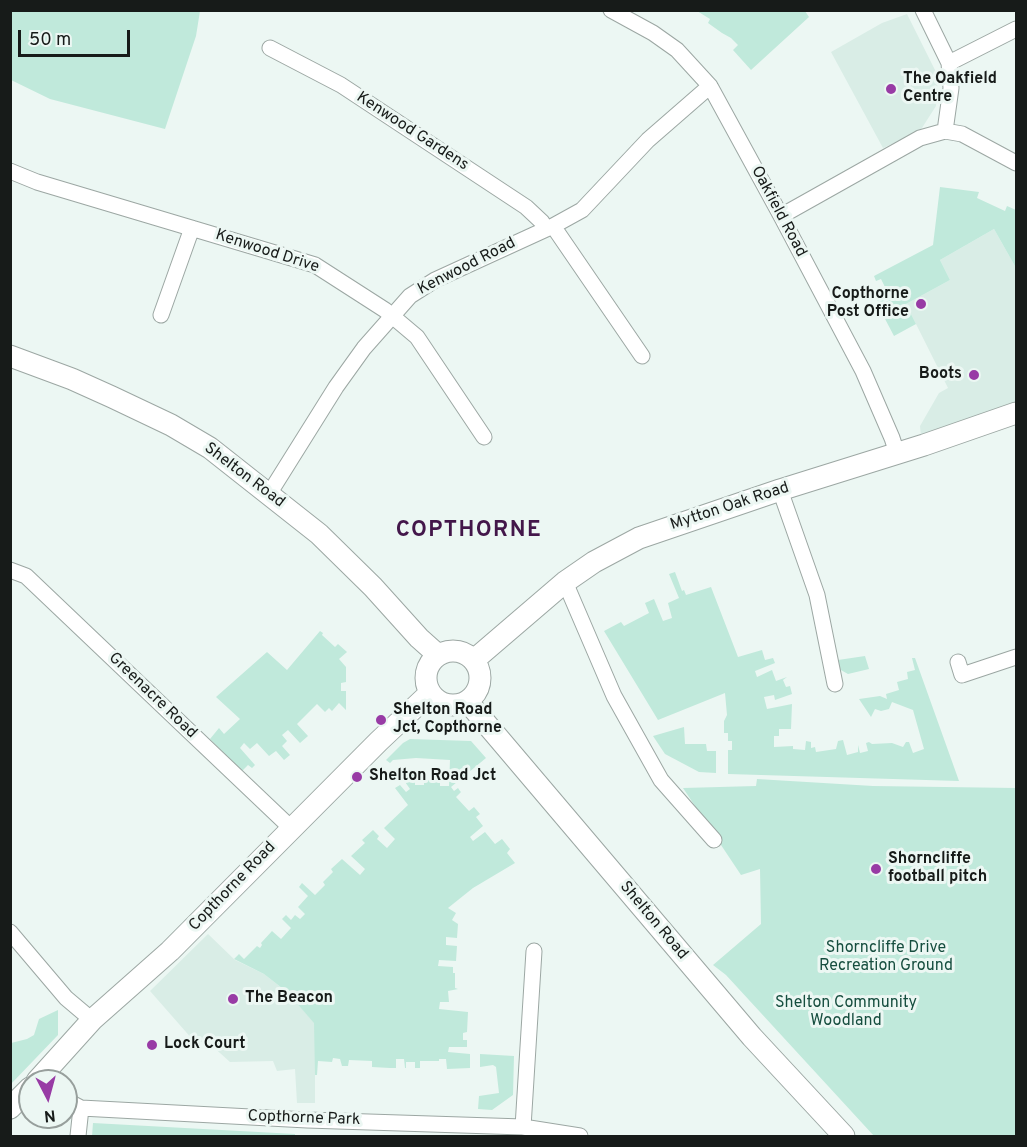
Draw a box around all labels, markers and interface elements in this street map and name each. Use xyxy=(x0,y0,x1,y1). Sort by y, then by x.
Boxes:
scale bar xyxy=(21,18,134,56)
text: 50 m xyxy=(29,29,71,52)
place label: The Oakfield Centre xyxy=(903,70,997,108)
marker: The Oakfield Centre xyxy=(884,82,898,96)
street label: Kenwood Gardens xyxy=(352,89,472,175)
street label: Oakfield Road xyxy=(746,163,810,261)
street label: Kenwood Drive xyxy=(213,226,321,278)
street label: Kenwood Road xyxy=(415,234,519,300)
place label: Copthorne Post Office xyxy=(827,285,909,323)
marker: Copthorne Post Office xyxy=(914,297,928,311)
place label: Boots xyxy=(919,365,962,385)
marker: Boots xyxy=(967,368,981,382)
street label: Shelton Road xyxy=(200,439,288,513)
street label: Mytton Oak Road xyxy=(668,479,792,535)
district label: COPTHORNE xyxy=(396,519,542,545)
street label: Greenacre Road xyxy=(104,649,200,743)
place label: Shelton Road Jct, Copthorne xyxy=(393,701,502,739)
marker: Shelton Road Jct, Copthorne xyxy=(374,713,388,727)
place label: Shelton Road Jct xyxy=(369,767,496,787)
marker: Shelton Road Jct xyxy=(350,770,364,784)
street label: Copthorne Road xyxy=(186,838,280,936)
place label: Shorncliffe football pitch xyxy=(888,850,987,888)
marker: Shorncliffe football pitch xyxy=(869,862,883,876)
street label: Shelton Road xyxy=(615,878,691,964)
park label: Shorncliffe Drive Recreation Ground xyxy=(819,939,953,977)
place label: The Beacon xyxy=(245,989,333,1009)
marker: The Beacon xyxy=(226,992,240,1006)
park label: Shelton Community Woodland xyxy=(775,994,917,1032)
place label: Lock Court xyxy=(164,1035,246,1055)
marker: Lock Court xyxy=(145,1038,159,1052)
north arrow xyxy=(18,1069,78,1129)
text: N xyxy=(43,1104,56,1125)
street label: Copthorne Park xyxy=(247,1107,361,1131)

